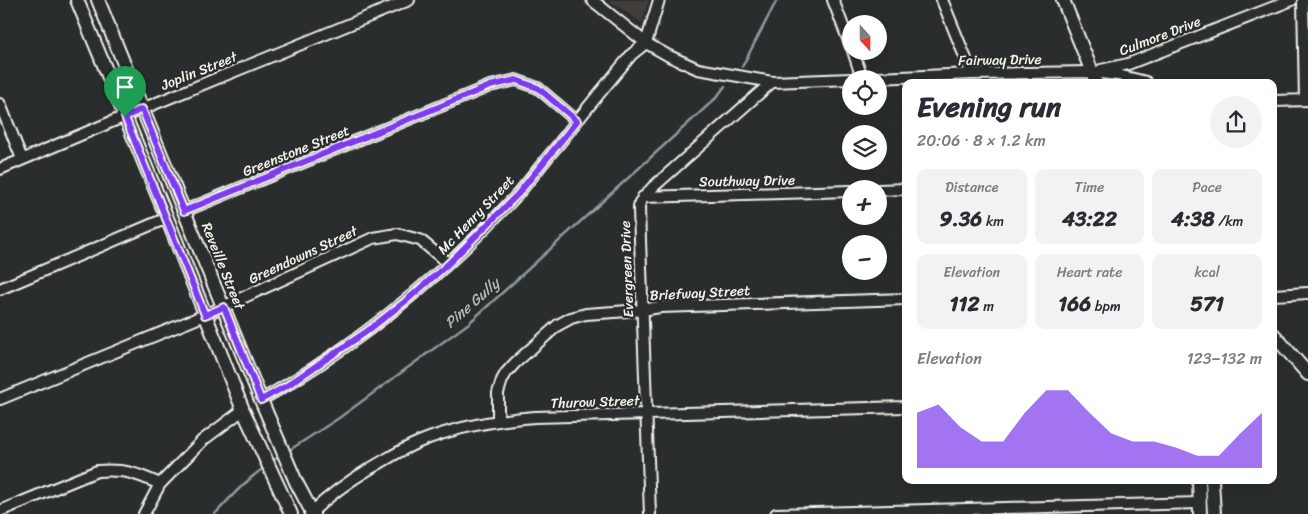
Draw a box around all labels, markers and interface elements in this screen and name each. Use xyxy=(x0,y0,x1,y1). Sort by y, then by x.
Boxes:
street label: Culmore Drive xyxy=(1115,9,1205,63)
north arrow xyxy=(842,15,888,60)
map controls xyxy=(842,15,887,280)
street label: Joplin Street xyxy=(156,44,242,98)
street label: Fairway Drive xyxy=(958,47,1042,73)
pin xyxy=(104,66,146,117)
button: locate xyxy=(842,70,887,115)
icon: arrive xyxy=(111,73,139,101)
text: Evening run xyxy=(917,82,1061,131)
button: share xyxy=(1210,96,1262,148)
street label: Greenstone Street xyxy=(239,118,353,184)
button: layers xyxy=(842,125,887,170)
text: 20:06 · 8 × 1.2 km xyxy=(917,126,1046,155)
street label: Southway Drive xyxy=(699,168,795,194)
street label: Mc Henry Street xyxy=(431,169,521,261)
text: Distance xyxy=(945,175,998,200)
text: Time xyxy=(1075,175,1104,200)
text: Pace xyxy=(1192,175,1222,200)
button: + xyxy=(842,180,887,225)
text: 9.36 xyxy=(940,200,982,238)
text: 43:22 xyxy=(1062,200,1117,238)
text: 4:38 xyxy=(1171,200,1215,238)
text: km xyxy=(982,209,1004,234)
text: /km xyxy=(1215,209,1243,234)
street label: Greendowns Street xyxy=(244,218,363,291)
street label: Reveille Street xyxy=(194,219,252,315)
street label: Evergreen Drive xyxy=(613,220,641,318)
button: − xyxy=(842,235,887,280)
text: Elevation xyxy=(943,260,1000,285)
text: Heart rate xyxy=(1057,260,1122,285)
text: kcal xyxy=(1194,260,1220,285)
water label: Pine Gully xyxy=(438,270,507,335)
street label: Briefway Street xyxy=(649,278,751,308)
text: 112 xyxy=(950,285,980,323)
text: 166 xyxy=(1058,285,1091,323)
text: 571 xyxy=(1190,285,1224,323)
text: m xyxy=(980,294,994,319)
text: bpm xyxy=(1091,294,1121,319)
text: Elevation xyxy=(917,344,982,373)
text: 123–132 m xyxy=(1187,344,1262,373)
street label: Thurow Street xyxy=(550,388,641,416)

